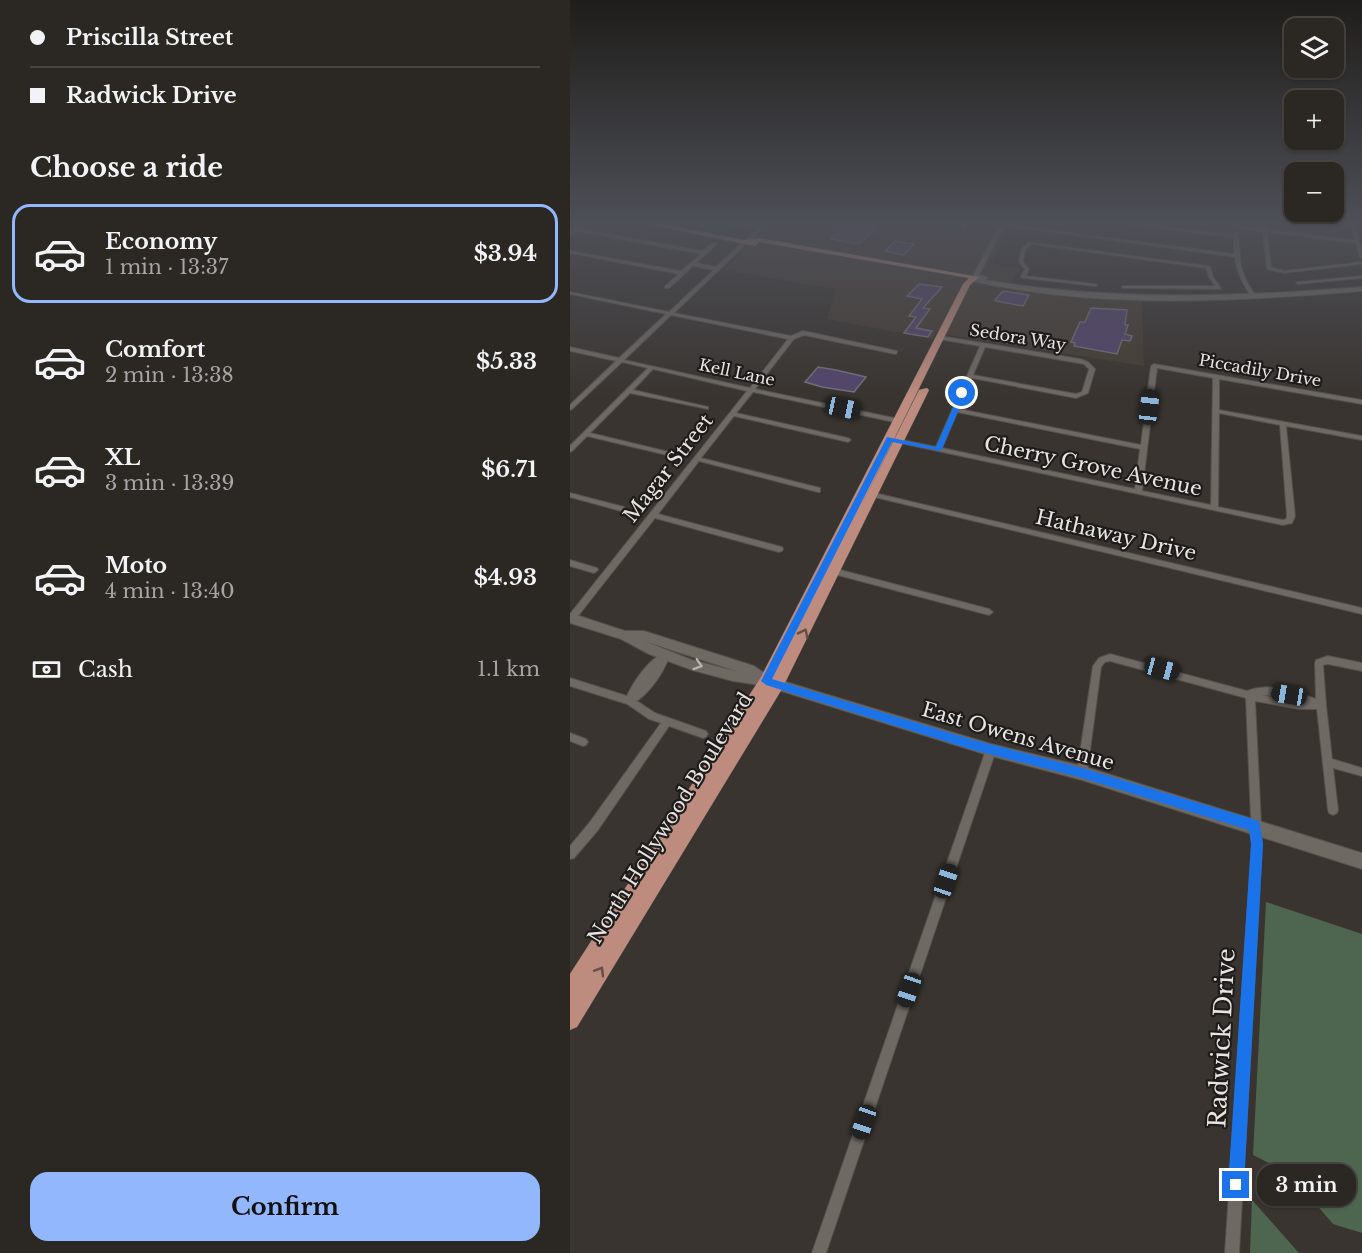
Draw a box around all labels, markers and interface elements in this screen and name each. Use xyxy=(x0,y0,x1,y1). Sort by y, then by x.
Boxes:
map controls xyxy=(1284,18,1344,222)
button: layers xyxy=(1284,18,1344,78)
text: Priscilla Street xyxy=(66,24,233,51)
text: Radwick Drive xyxy=(66,82,237,109)
button: + xyxy=(1284,90,1344,150)
text: Choose a ride xyxy=(30,151,223,184)
button: − xyxy=(1284,162,1344,222)
icon: car xyxy=(33,227,87,281)
text: Economy xyxy=(105,228,217,255)
text: $3.94 xyxy=(474,240,537,267)
text: 1 min · 13:37 xyxy=(105,255,228,279)
street label: Sedora Way xyxy=(968,320,1068,355)
icon: car xyxy=(33,335,87,389)
text: Comfort xyxy=(105,336,205,363)
text: $5.33 xyxy=(476,348,537,375)
street label: Piccadily Drive xyxy=(1197,349,1323,391)
street label: Kell Lane xyxy=(697,354,777,390)
text: 2 min · 13:38 xyxy=(105,363,234,387)
route start xyxy=(948,379,975,406)
car xyxy=(1138,388,1160,426)
car xyxy=(824,395,862,421)
street label: Magar Street xyxy=(618,409,718,527)
street label: Cherry Grove Avenue xyxy=(982,431,1204,501)
icon: car xyxy=(33,443,87,497)
text: XL xyxy=(105,444,140,471)
text: $6.71 xyxy=(481,456,537,483)
text: 3 min · 13:39 xyxy=(105,471,234,495)
street label: Hathaway Drive xyxy=(1033,505,1199,565)
icon: car xyxy=(33,551,87,605)
text: Moto xyxy=(105,552,167,579)
text: $4.93 xyxy=(474,564,537,591)
text: 4 min · 13:40 xyxy=(105,579,235,603)
one-way arrow xyxy=(797,629,809,640)
icon: cash xyxy=(30,653,63,686)
text: Cash xyxy=(78,656,133,683)
car xyxy=(1142,656,1182,682)
text: 1.1 km xyxy=(477,657,540,681)
one-way arrow xyxy=(692,658,703,670)
car xyxy=(1270,683,1308,707)
street label: North Hollywood Boulevard xyxy=(583,688,757,948)
street label: East Owens Avenue xyxy=(919,697,1117,775)
car xyxy=(932,861,960,901)
street label: Radwick Drive xyxy=(1202,947,1241,1128)
one-way arrow xyxy=(593,966,604,977)
car xyxy=(895,970,923,1010)
car xyxy=(850,1102,878,1142)
callout: 3 min xyxy=(1257,1164,1356,1206)
route end xyxy=(1222,1171,1249,1198)
button: Confirm xyxy=(30,1172,540,1241)
text: 3 min xyxy=(1276,1173,1337,1197)

